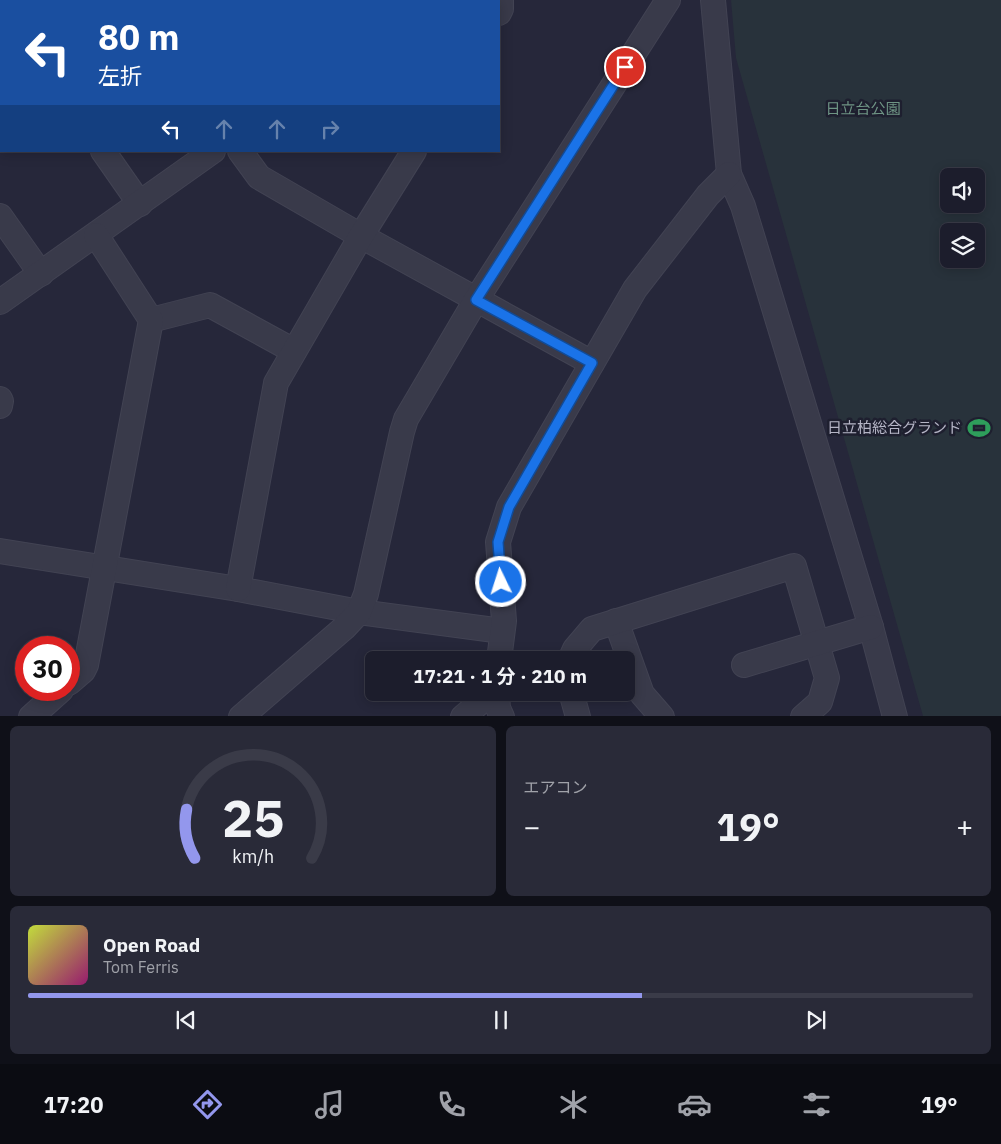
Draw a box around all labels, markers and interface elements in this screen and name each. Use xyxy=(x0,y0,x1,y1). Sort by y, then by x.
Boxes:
text: 80 m xyxy=(98,14,180,60)
icon: left xyxy=(15,20,80,85)
pin xyxy=(604,46,646,88)
icon: arrive xyxy=(611,53,639,81)
text: 左折 xyxy=(98,61,142,90)
park label: 日立台公園 xyxy=(825,99,901,118)
icon: left xyxy=(157,115,185,143)
icon: ahead xyxy=(210,115,238,143)
icon: ahead xyxy=(263,115,291,143)
icon: right xyxy=(316,115,344,143)
map controls xyxy=(940,168,985,268)
button: sound xyxy=(940,168,985,213)
button: layers xyxy=(940,223,985,268)
sports icon: 日立柏総合グランド xyxy=(966,415,992,441)
place label: 日立柏総合グランド xyxy=(827,418,962,437)
position arrow xyxy=(474,555,526,607)
speed limit sign: 30 xyxy=(15,636,80,701)
text: 17:21 · 1 分 · 210 m xyxy=(413,664,587,688)
text: エアコン xyxy=(524,777,588,797)
text: 25 xyxy=(222,784,284,851)
text: 19° xyxy=(717,802,780,851)
text: − xyxy=(524,808,540,845)
text: + xyxy=(956,808,973,845)
text: km/h xyxy=(232,845,274,868)
text: Open Road xyxy=(103,933,200,957)
text: Tom Ferris xyxy=(103,957,179,977)
icon: previous xyxy=(172,1006,200,1034)
icon: pause xyxy=(487,1006,515,1034)
icon: next xyxy=(802,1006,830,1034)
icon: directions xyxy=(190,1087,225,1122)
icon: music xyxy=(312,1087,347,1122)
icon: phone xyxy=(434,1087,469,1122)
icon: climate xyxy=(556,1087,591,1122)
icon: car xyxy=(677,1087,712,1122)
icon: filters xyxy=(799,1087,834,1122)
text: 17:20 xyxy=(43,1090,103,1119)
text: 19° xyxy=(921,1090,958,1119)

